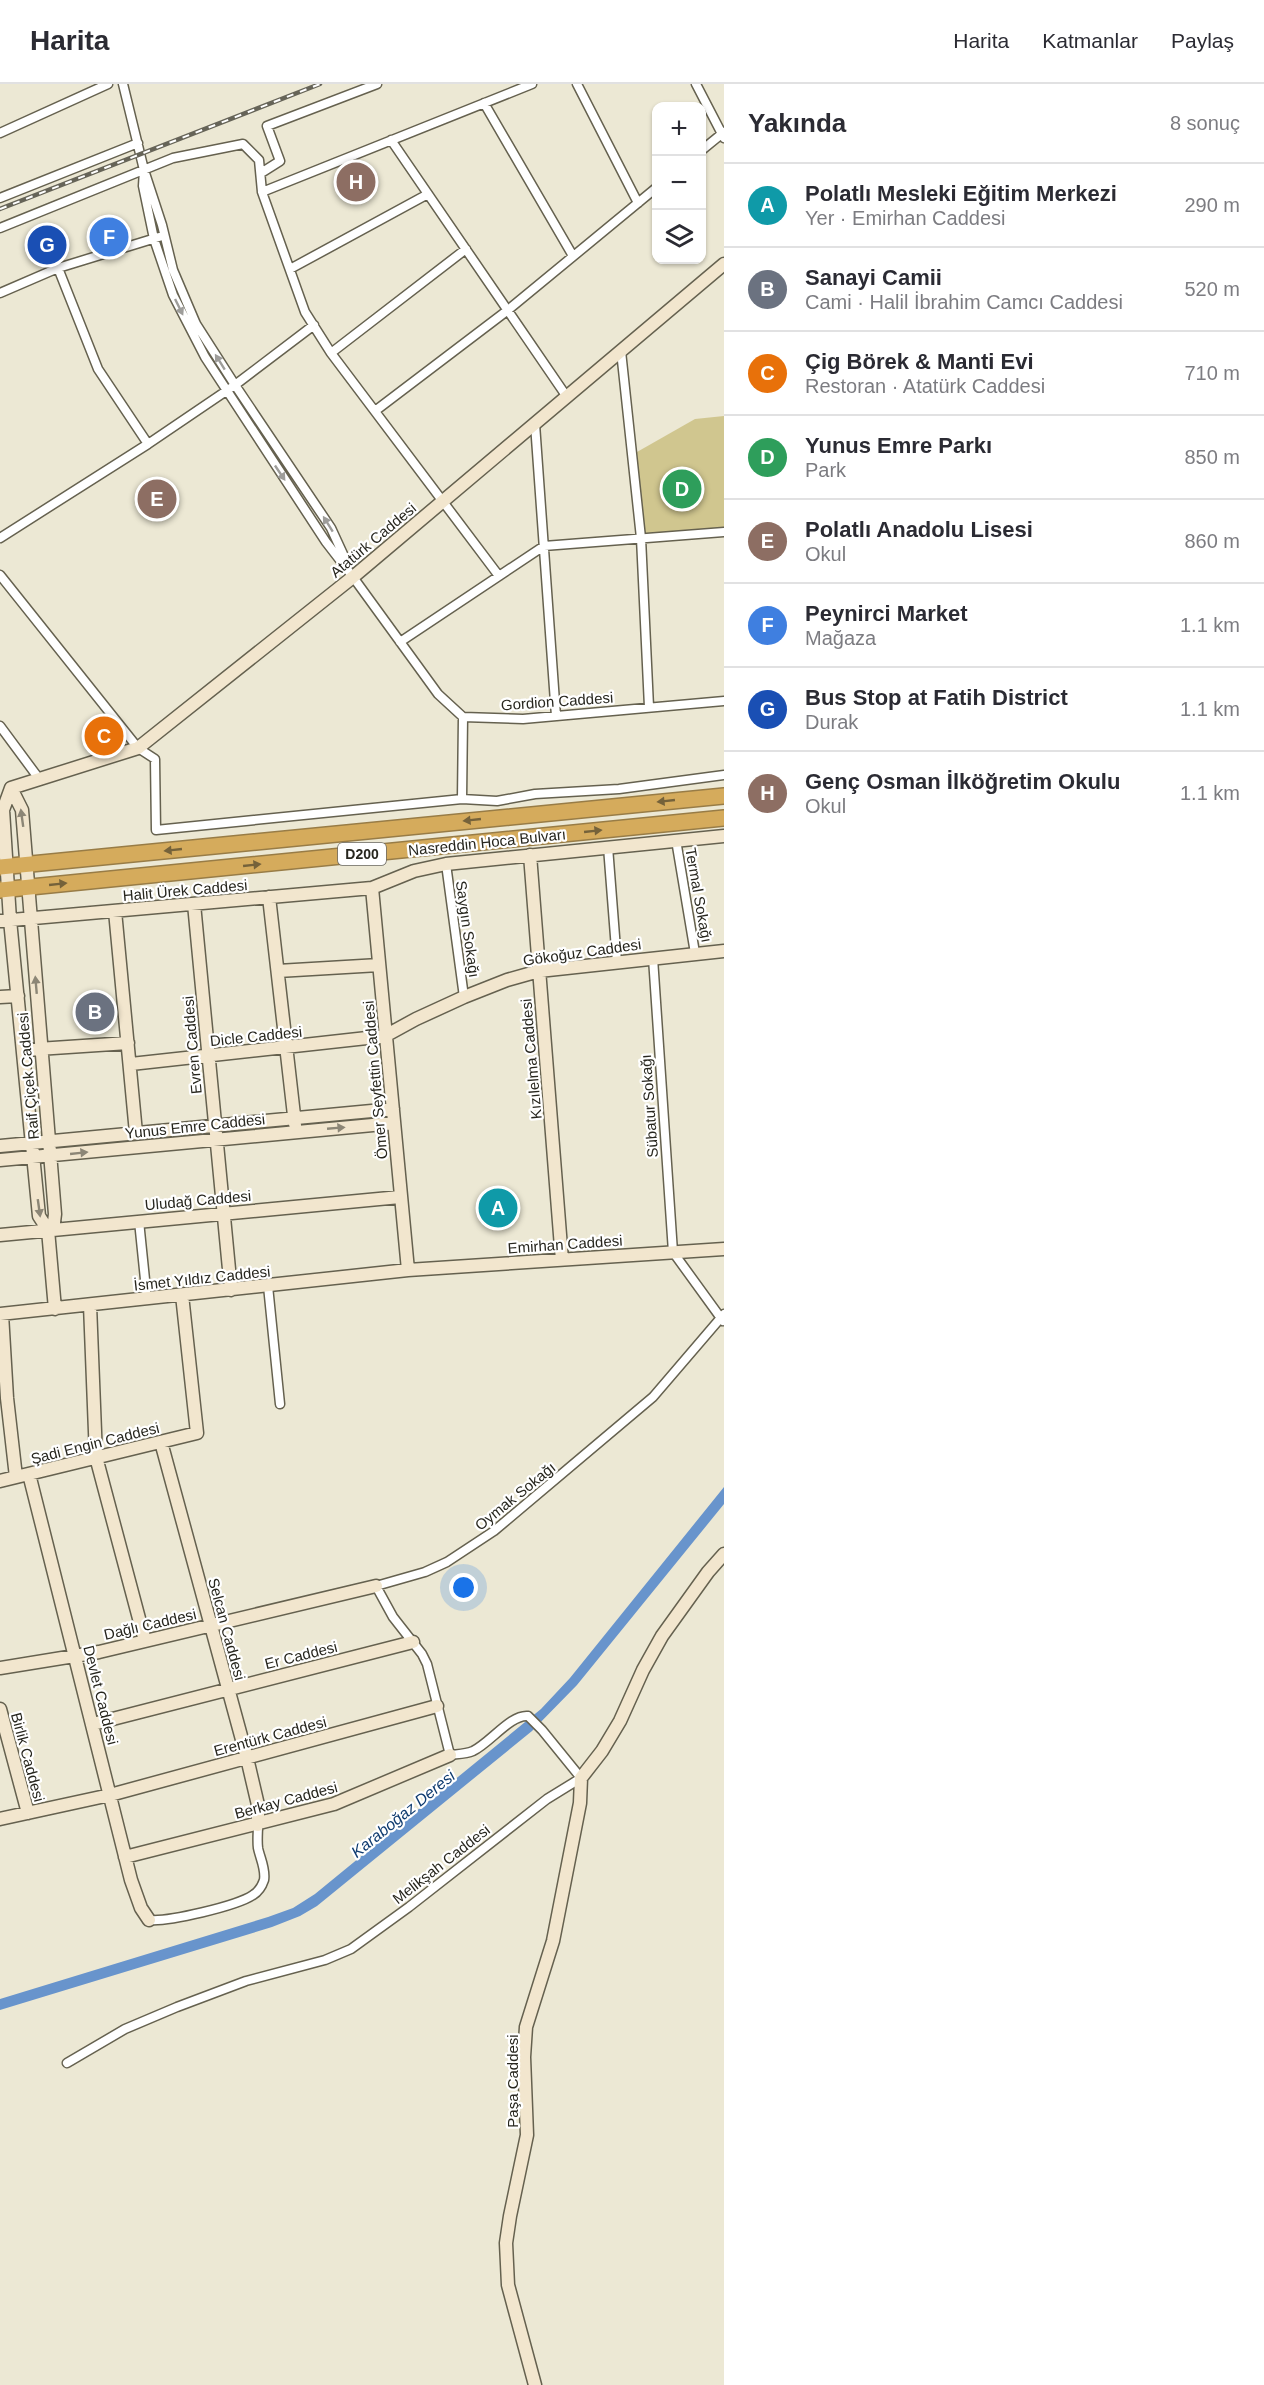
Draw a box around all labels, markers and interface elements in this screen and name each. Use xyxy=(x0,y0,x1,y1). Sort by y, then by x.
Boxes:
text: Harita xyxy=(30,25,109,56)
text: Harita xyxy=(953,29,1009,52)
text: Katmanlar xyxy=(1042,29,1138,52)
text: Paylaş xyxy=(1171,29,1234,52)
map controls xyxy=(652,102,706,264)
button: + xyxy=(652,102,706,156)
text: Yakında xyxy=(748,108,846,138)
text: 8 sonuç xyxy=(1170,112,1240,134)
button: − xyxy=(652,156,706,210)
pin: H xyxy=(336,160,376,204)
text: Polatlı Mesleki Eğitim Merkezi xyxy=(805,181,1117,206)
text: A xyxy=(760,194,775,216)
text: 290 m xyxy=(1184,194,1240,216)
text: Yer · Emirhan Caddesi xyxy=(805,207,1005,229)
button: layers xyxy=(652,210,706,264)
pin: F xyxy=(90,214,128,260)
pin: G xyxy=(28,222,66,268)
text: Sanayi Camii xyxy=(805,265,942,290)
text: B xyxy=(760,278,775,300)
text: 520 m xyxy=(1184,278,1240,300)
text: Cami · Halil İbrahim Camcı Caddesi xyxy=(805,291,1123,313)
one-way arrow xyxy=(174,298,183,315)
text: Çig Börek & Manti Evi xyxy=(805,349,1034,374)
one-way arrow xyxy=(215,354,226,370)
text: C xyxy=(760,362,775,384)
text: 710 m xyxy=(1184,362,1240,384)
text: Restoran · Atatürk Caddesi xyxy=(805,375,1045,397)
text: Yunus Emre Parkı xyxy=(805,433,992,458)
text: D xyxy=(760,446,775,468)
text: 850 m xyxy=(1184,446,1240,468)
text: Park xyxy=(805,459,846,481)
one-way arrow xyxy=(274,465,285,481)
pin: D xyxy=(662,466,702,512)
pin: E xyxy=(138,476,176,522)
street label: Atatürk Caddesi xyxy=(327,499,419,581)
one-way arrow xyxy=(323,516,334,532)
text: Polatlı Anadolu Lisesi xyxy=(805,517,1033,542)
text: E xyxy=(761,530,774,552)
text: 860 m xyxy=(1184,530,1240,552)
text: Okul xyxy=(805,543,846,565)
text: Peynirci Market xyxy=(805,601,968,626)
text: F xyxy=(761,614,774,636)
text: 1.1 km xyxy=(1180,614,1240,636)
text: Mağaza xyxy=(805,627,876,649)
text: Bus Stop at Fatih District xyxy=(805,685,1068,710)
street label: Gordion Caddesi xyxy=(500,689,614,713)
text: G xyxy=(760,698,775,720)
text: 1.1 km xyxy=(1180,698,1240,720)
text: Durak xyxy=(805,711,858,733)
pin: C xyxy=(84,714,124,758)
text: Genç Osman İlköğretim Okulu xyxy=(805,769,1120,794)
text: H xyxy=(760,782,775,804)
text: 1.1 km xyxy=(1180,782,1240,804)
text: Okul xyxy=(805,795,846,817)
one-way arrow xyxy=(656,796,675,806)
one-way arrow xyxy=(18,808,27,827)
one-way arrow xyxy=(462,815,481,825)
street label: Nasreddin Hoca Bulvarı xyxy=(407,825,567,859)
one-way arrow xyxy=(583,826,602,836)
road number: D200 xyxy=(338,843,386,865)
one-way arrow xyxy=(164,845,183,855)
street label: Termal Sokağı xyxy=(682,846,716,944)
one-way arrow xyxy=(243,860,262,870)
street label: Halit Ürek Caddesi xyxy=(122,876,248,904)
one-way arrow xyxy=(49,879,68,889)
street label: Saygın Sokağı xyxy=(453,880,483,978)
street label: Gökoğuz Caddesi xyxy=(522,935,642,969)
one-way arrow xyxy=(31,975,41,994)
pin: B xyxy=(76,990,115,1034)
street label: Evren Caddesi xyxy=(179,995,205,1095)
street label: Kızılelma Caddesi xyxy=(517,998,545,1120)
street label: Ömer Seyfettin Caddesi xyxy=(360,1000,390,1160)
street label: Raif Çiçek Caddesi xyxy=(14,1012,42,1140)
street label: Dicle Caddesi xyxy=(209,1023,303,1049)
street label: Sübatur Sokağı xyxy=(637,1054,661,1158)
street label: Yunus Emre Caddesi xyxy=(124,1110,266,1142)
one-way arrow xyxy=(326,1123,345,1133)
one-way arrow xyxy=(70,1148,89,1158)
pin: A xyxy=(478,1186,518,1230)
street label: Uludağ Caddesi xyxy=(144,1187,252,1213)
one-way arrow xyxy=(34,1198,43,1217)
street label: Emirhan Caddesi xyxy=(507,1232,623,1256)
street label: İsmet Yıldız Caddesi xyxy=(133,1262,271,1294)
street label: Şadi Engin Caddesi xyxy=(29,1419,161,1467)
street label: Oymak Sokağı xyxy=(471,1458,559,1534)
your location xyxy=(449,1573,478,1602)
street label: Selcan Caddesi xyxy=(205,1576,249,1682)
street label: Dağlı Caddesi xyxy=(102,1605,198,1643)
street label: Er Caddesi xyxy=(263,1638,339,1672)
street label: Devlet Caddesi xyxy=(80,1644,122,1746)
street label: Birlik Caddesi xyxy=(8,1711,48,1803)
street label: Erentürk Caddesi xyxy=(212,1713,328,1759)
water label: Karaboğaz Deresi xyxy=(348,1767,458,1861)
street label: Berkay Caddesi xyxy=(233,1778,339,1822)
street label: Melikşah Caddesi xyxy=(389,1821,493,1907)
street label: Paşa Caddesi xyxy=(504,2034,521,2128)

